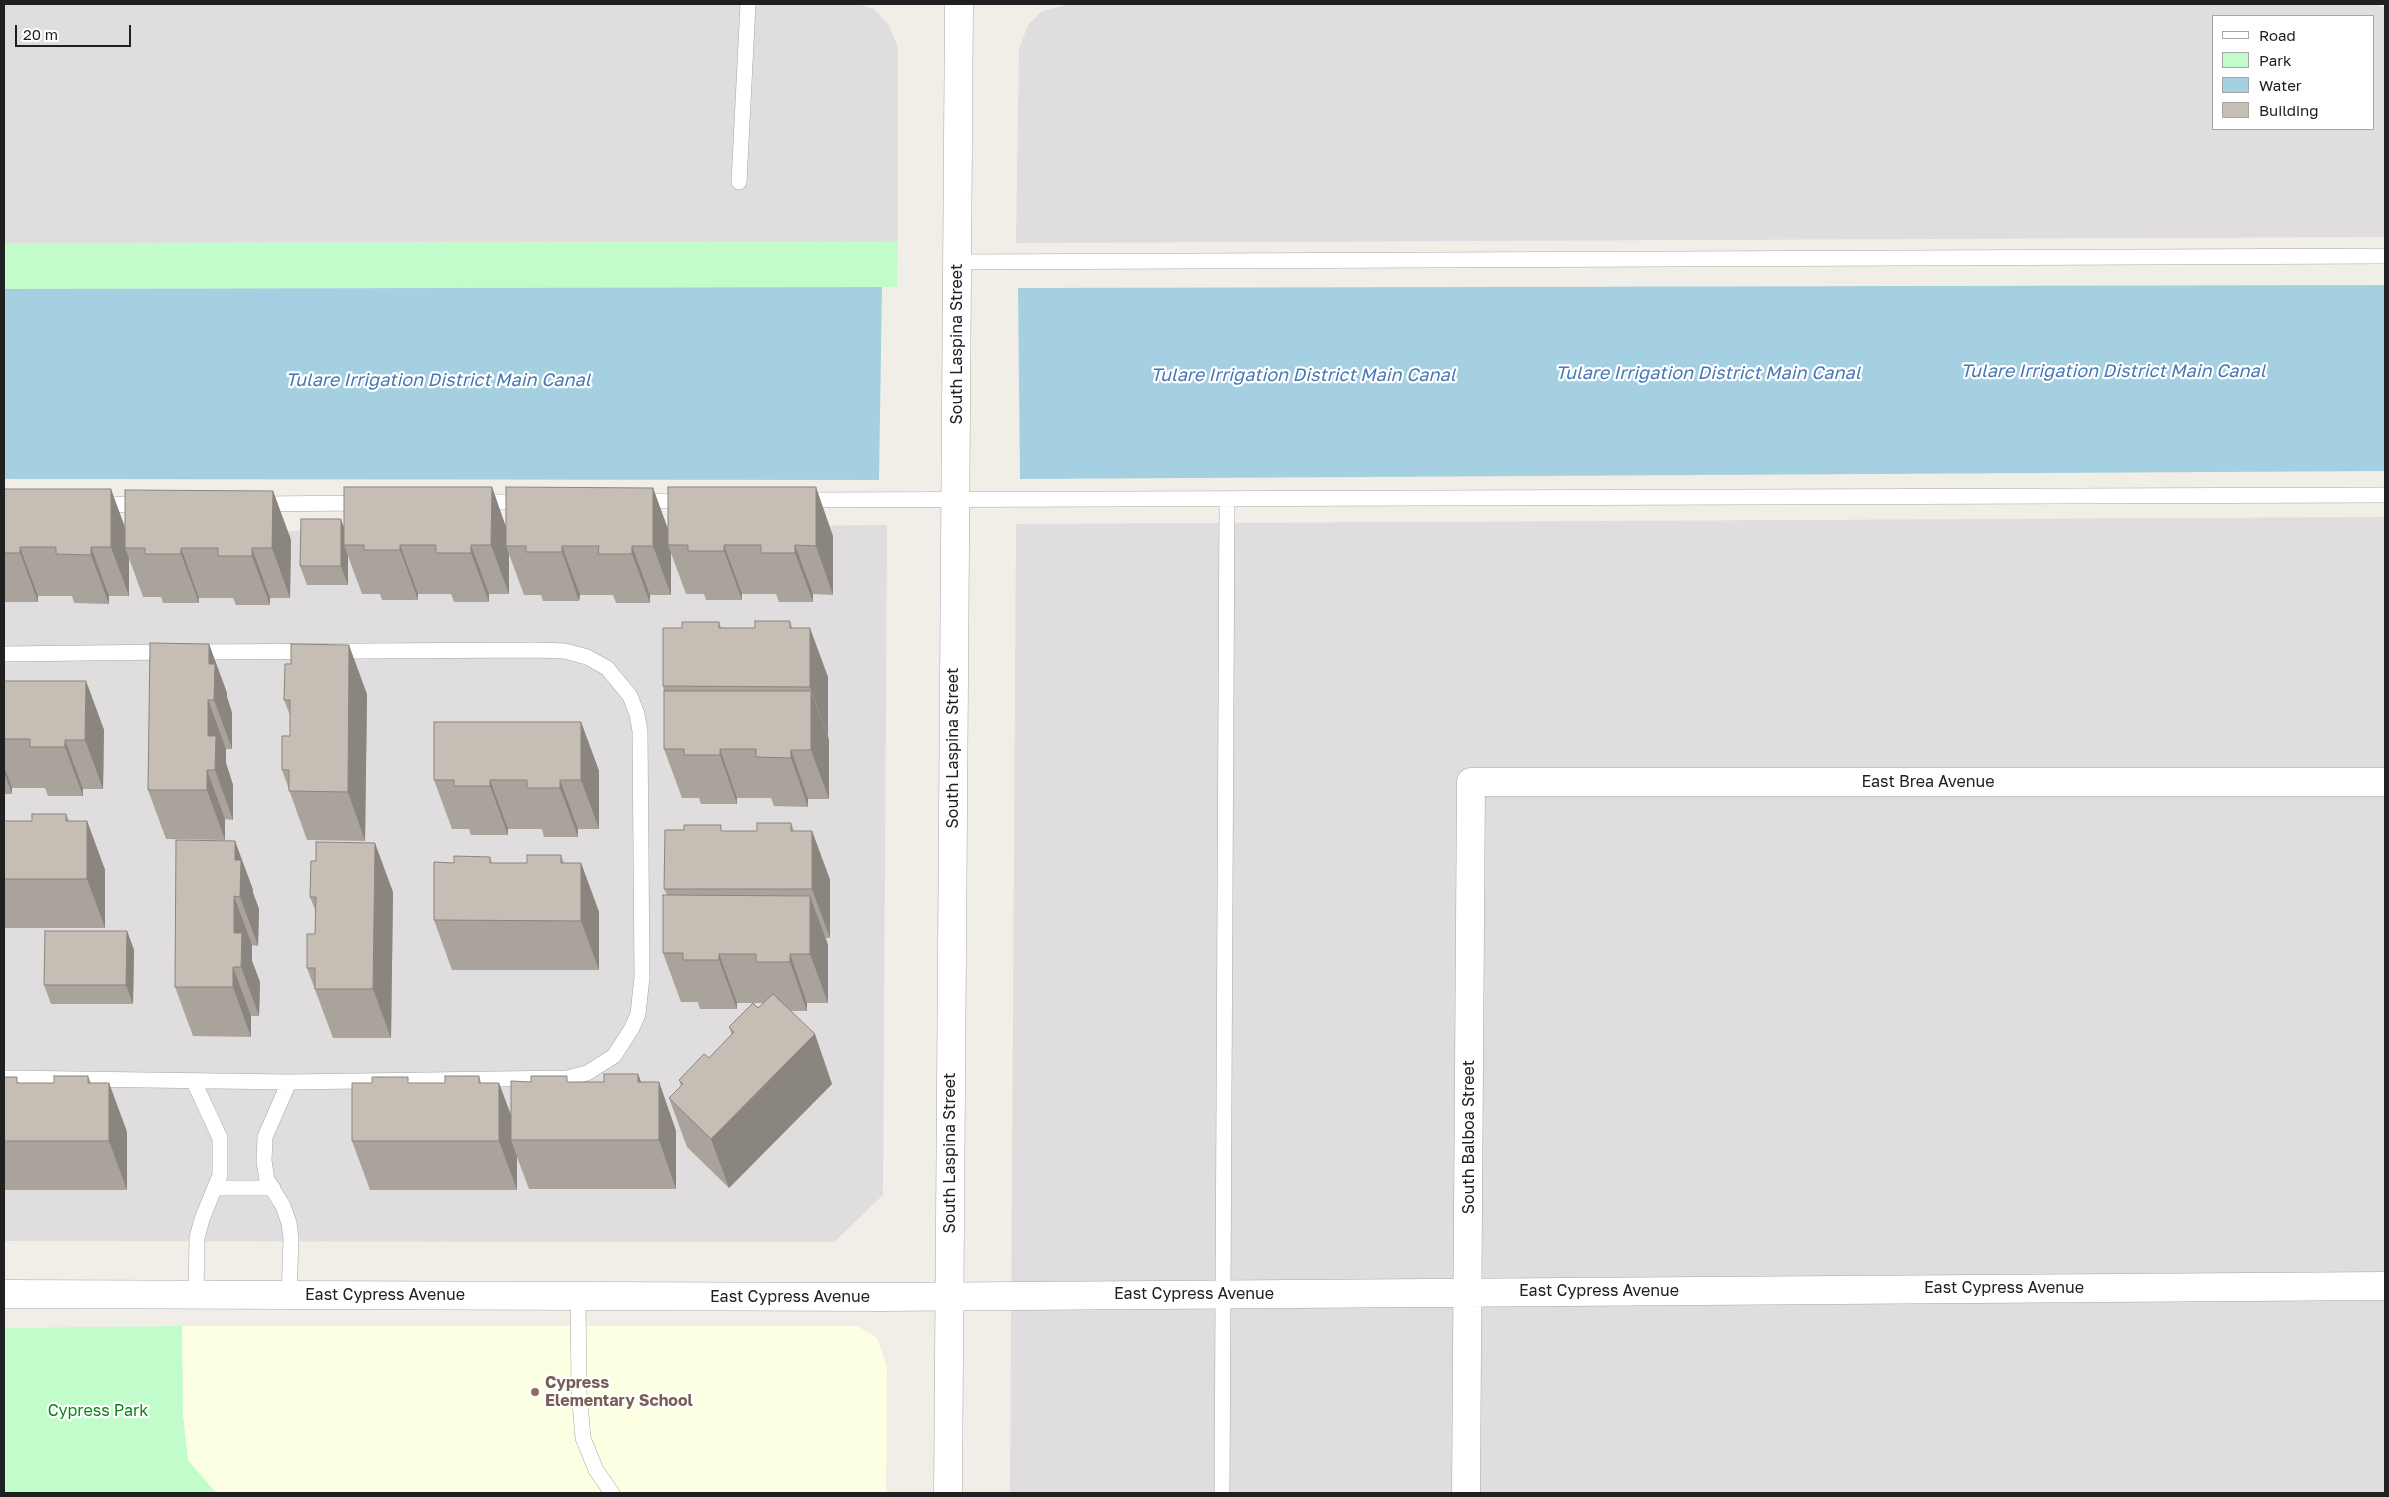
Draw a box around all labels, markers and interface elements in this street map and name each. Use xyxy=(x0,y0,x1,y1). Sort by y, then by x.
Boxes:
scale bar xyxy=(18,15,134,47)
legend xyxy=(2212,15,2374,130)
text: 20 m xyxy=(23,25,58,43)
text: Road xyxy=(2259,26,2296,44)
text: Park xyxy=(2259,51,2291,69)
text: Water xyxy=(2259,76,2302,94)
text: Building xyxy=(2259,101,2319,119)
street label: South Laspina Street xyxy=(947,264,967,424)
water label: Tulare Irrigation District Main Canal xyxy=(1960,360,2266,382)
water label: Tulare Irrigation District Main Canal xyxy=(1555,362,1861,384)
water label: Tulare Irrigation District Main Canal xyxy=(1150,364,1456,386)
water label: Tulare Irrigation District Main Canal xyxy=(285,369,591,391)
street label: South Laspina Street xyxy=(943,668,963,828)
street label: East Brea Avenue xyxy=(1861,772,1995,792)
street label: South Balboa Street xyxy=(1459,1060,1479,1214)
street label: South Laspina Street xyxy=(940,1073,960,1233)
street label: East Cypress Avenue xyxy=(1924,1278,2084,1298)
street label: East Cypress Avenue xyxy=(1519,1281,1679,1301)
street label: East Cypress Avenue xyxy=(1114,1284,1274,1304)
street label: East Cypress Avenue xyxy=(305,1285,465,1305)
street label: East Cypress Avenue xyxy=(710,1287,870,1307)
place label: Cypress Elementary School xyxy=(545,1373,693,1411)
marker: Cypress Elementary School xyxy=(529,1386,541,1398)
park label: Cypress Park xyxy=(48,1401,148,1421)

